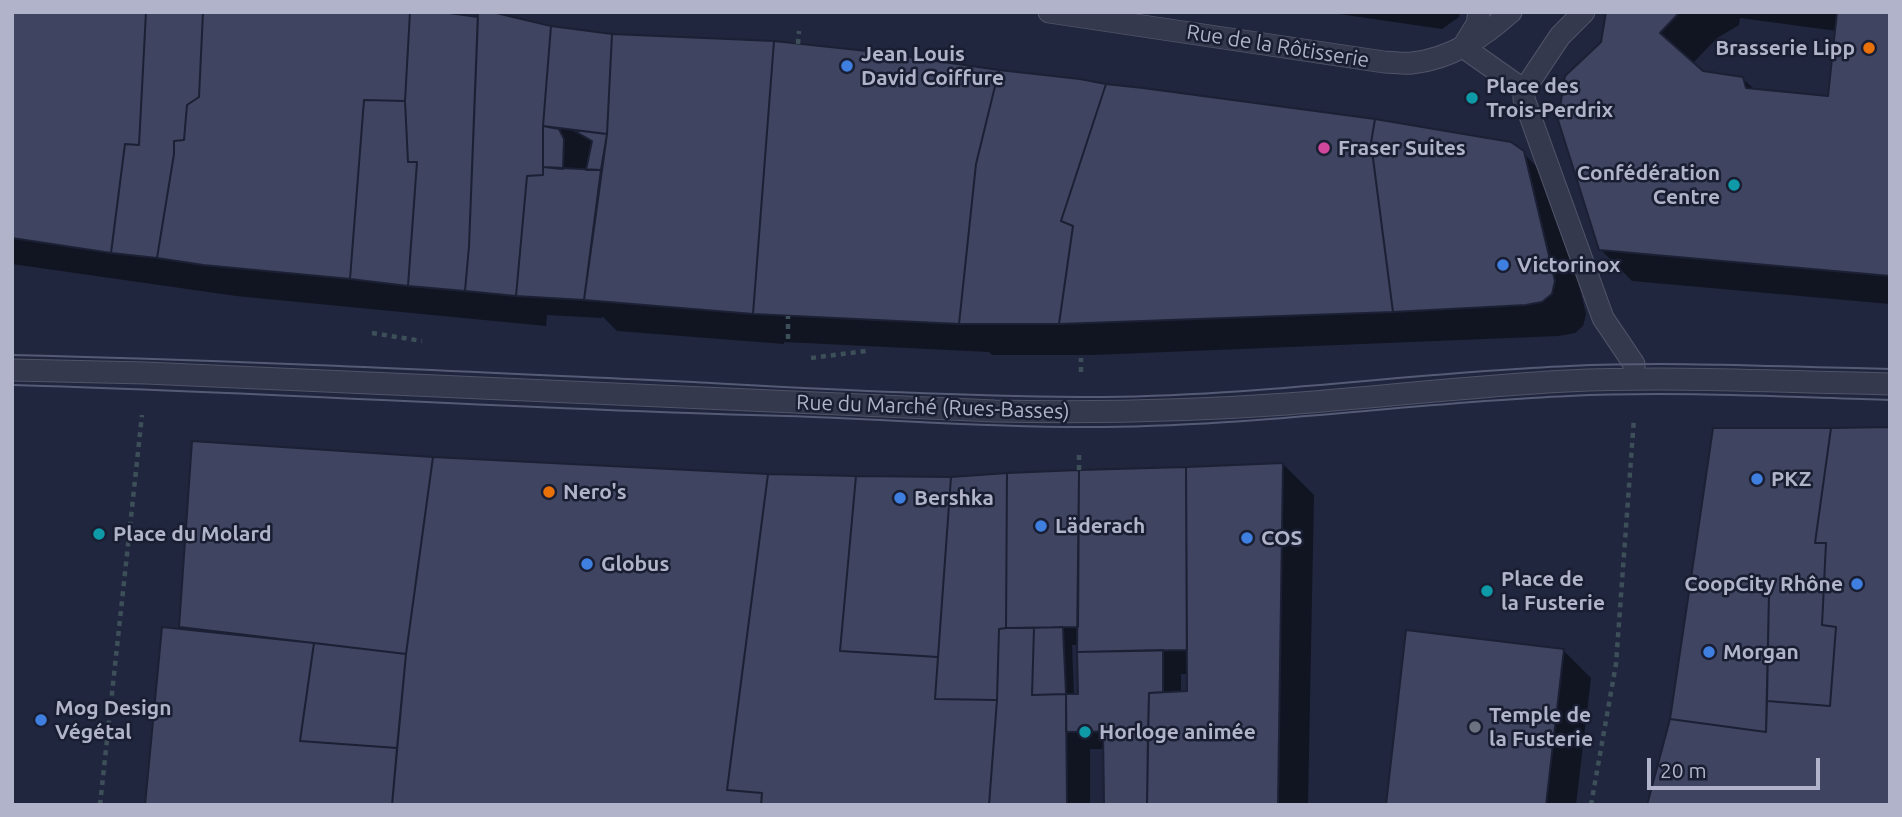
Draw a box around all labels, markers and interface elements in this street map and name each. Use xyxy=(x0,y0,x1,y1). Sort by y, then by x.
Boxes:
street label: Rue de la Rôtisserie xyxy=(1185,19,1371,73)
place label: Brasserie Lipp xyxy=(1715,35,1855,61)
marker: Brasserie Lipp xyxy=(1861,40,1877,56)
place label: Jean Louis David Coiffure xyxy=(861,41,1004,91)
marker: Jean Louis David Coiffure xyxy=(839,58,855,74)
place label: Place des Trois-Perdrix xyxy=(1486,73,1613,123)
marker: Place des Trois-Perdrix xyxy=(1464,90,1480,106)
place label: Fraser Suites xyxy=(1338,135,1466,161)
marker: Fraser Suites xyxy=(1316,140,1332,156)
place label: Confédération Centre xyxy=(1577,160,1720,210)
marker: Confédération Centre xyxy=(1726,177,1742,193)
place label: Victorinox xyxy=(1517,252,1620,278)
marker: Victorinox xyxy=(1495,257,1511,273)
street label: Rue du Marché (Rues-Basses) xyxy=(796,390,1070,424)
place label: PKZ xyxy=(1771,466,1811,492)
marker: PKZ xyxy=(1749,471,1765,487)
place label: Nero's xyxy=(563,479,627,505)
marker: Nero's xyxy=(541,484,557,500)
place label: Bershka xyxy=(914,485,994,511)
marker: Bershka xyxy=(892,490,908,506)
place label: Läderach xyxy=(1055,513,1145,539)
marker: Läderach xyxy=(1033,518,1049,534)
place label: Place du Molard xyxy=(113,521,272,547)
place label: COS xyxy=(1261,525,1302,551)
marker: Place du Molard xyxy=(91,526,107,542)
marker: COS xyxy=(1239,530,1255,546)
place label: Globus xyxy=(601,551,669,577)
marker: Globus xyxy=(579,556,595,572)
place label: Place de la Fusterie xyxy=(1501,566,1605,616)
place label: CoopCity Rhône xyxy=(1684,571,1843,597)
marker: CoopCity Rhône xyxy=(1849,576,1865,592)
marker: Place de la Fusterie xyxy=(1479,583,1495,599)
place label: Morgan xyxy=(1723,639,1799,665)
marker: Morgan xyxy=(1701,644,1717,660)
place label: Mog Design Végétal xyxy=(55,695,171,745)
place label: Temple de la Fusterie xyxy=(1489,702,1593,752)
marker: Mog Design Végétal xyxy=(33,712,49,728)
place label: Horloge animée xyxy=(1099,719,1256,745)
marker: Temple de la Fusterie xyxy=(1467,719,1483,735)
marker: Horloge animée xyxy=(1077,724,1093,740)
scale bar xyxy=(1650,744,1823,788)
text: 20 m xyxy=(1660,758,1707,782)

